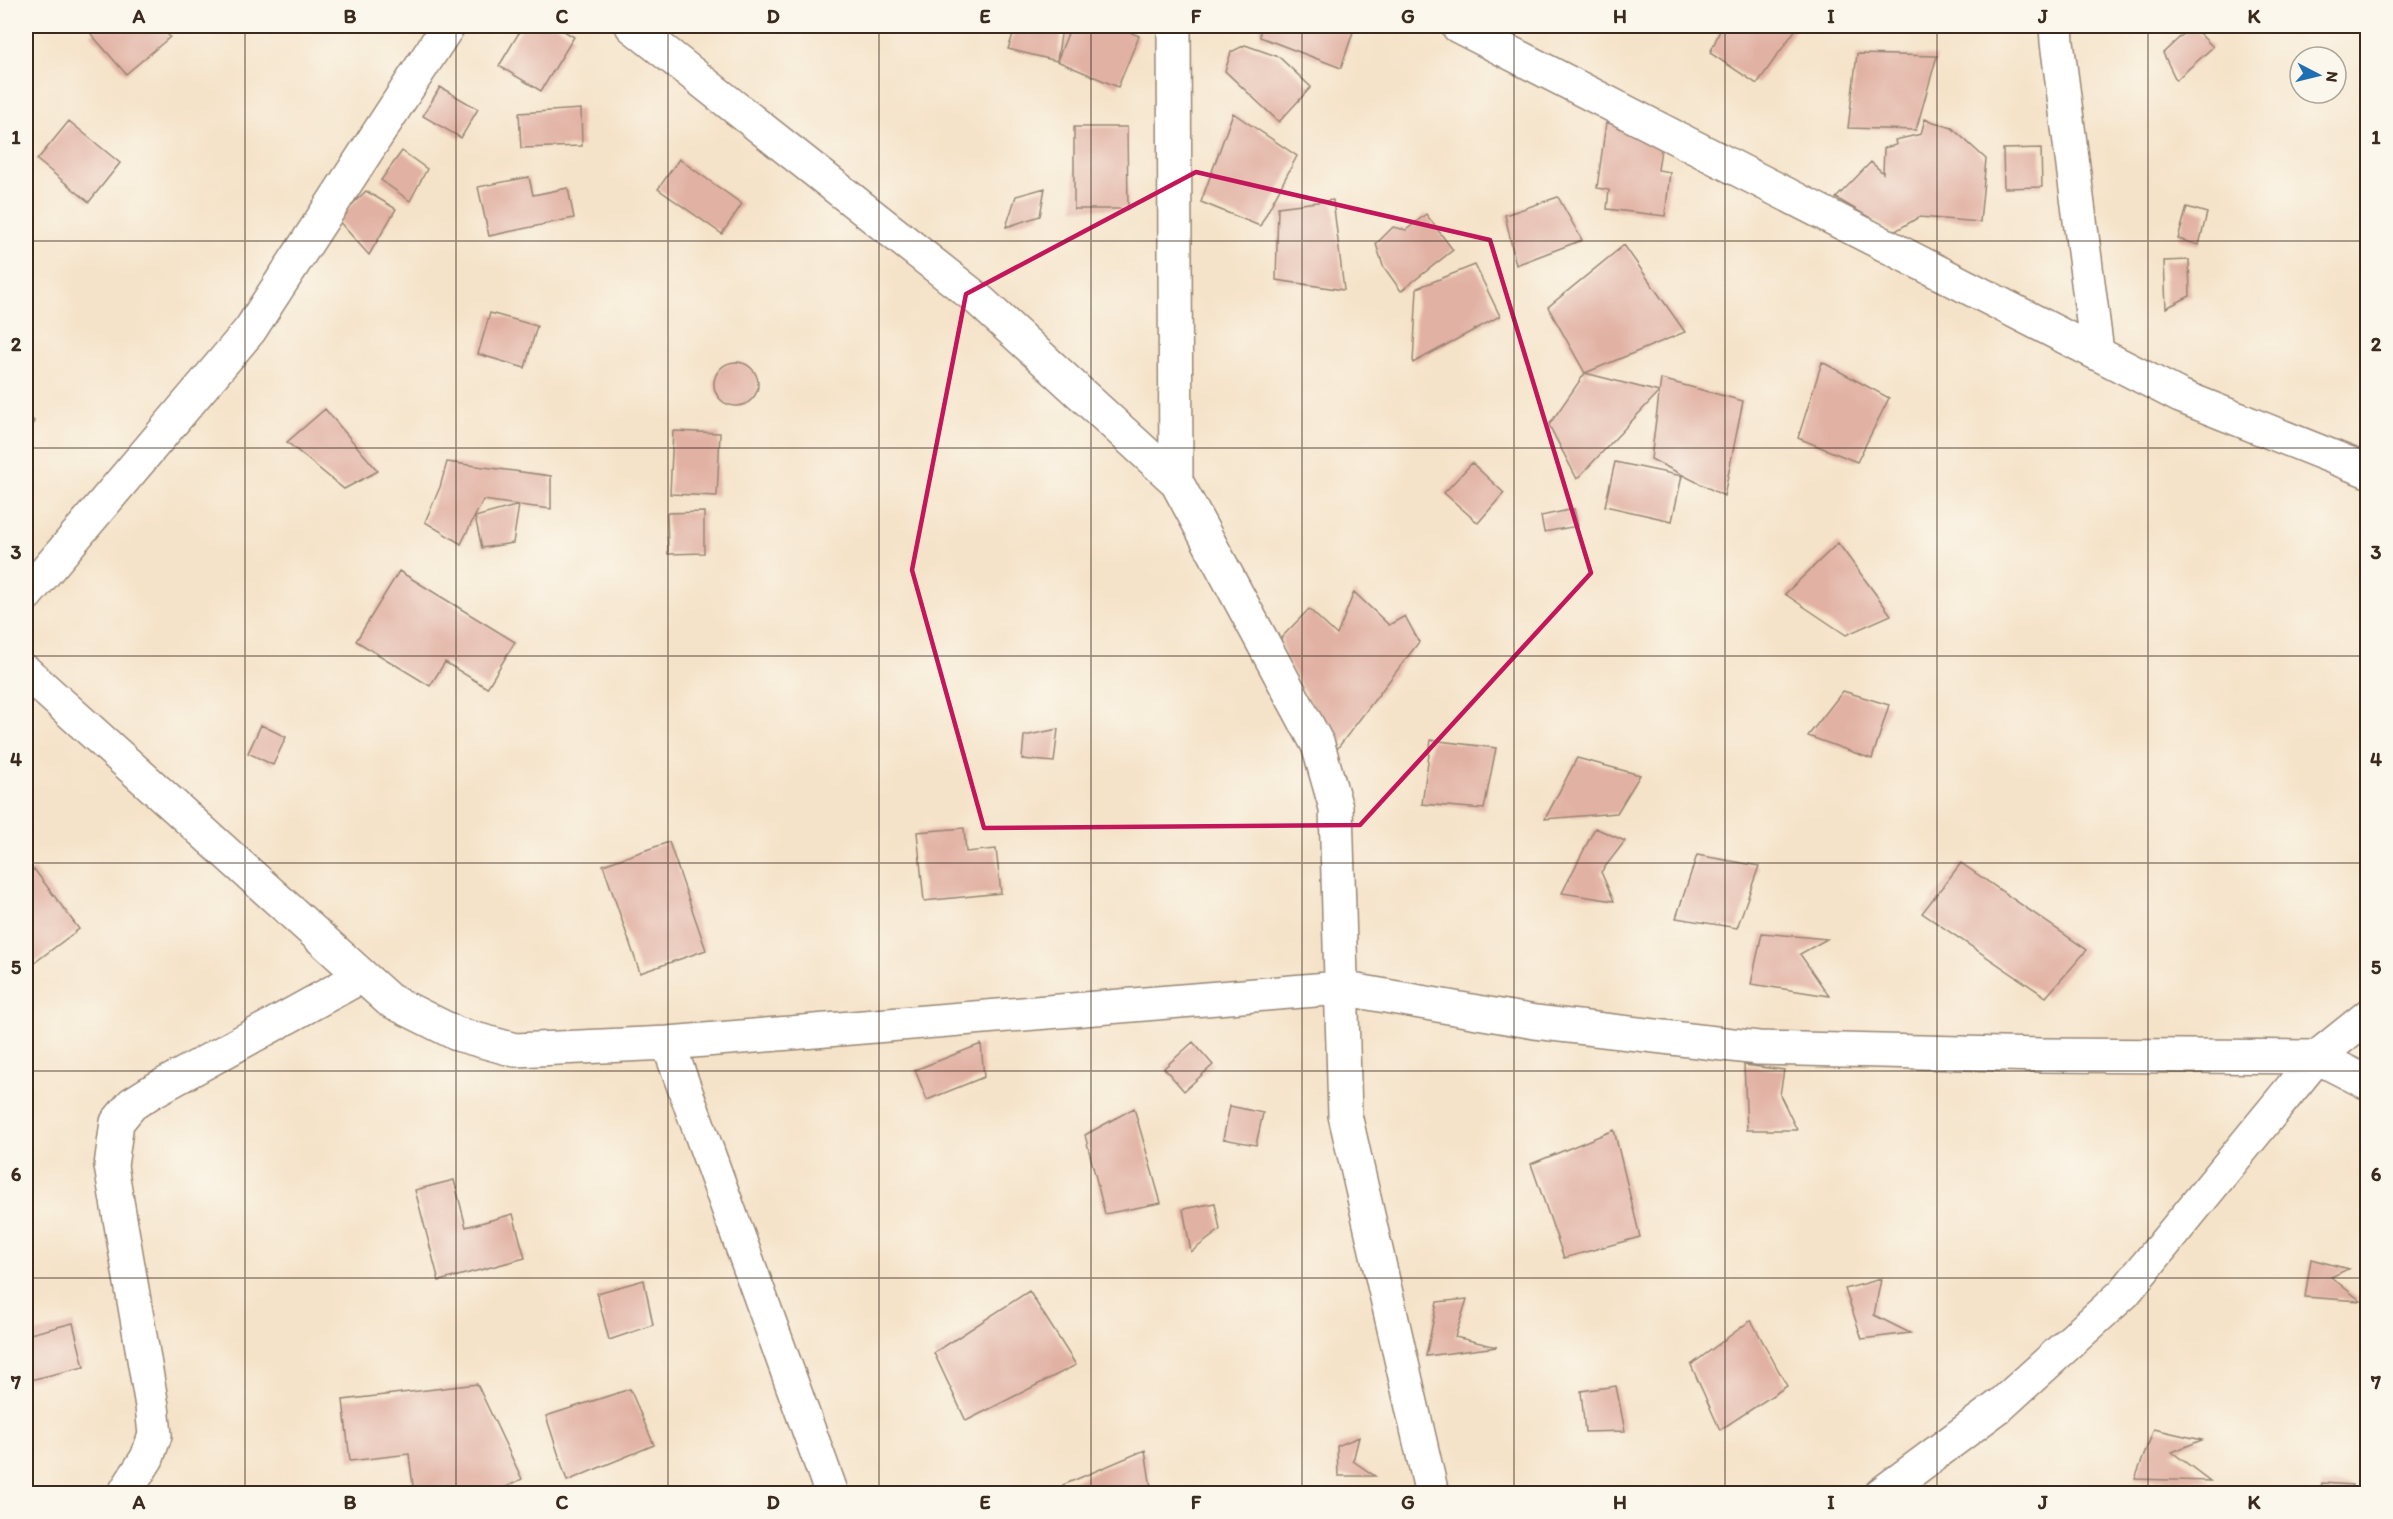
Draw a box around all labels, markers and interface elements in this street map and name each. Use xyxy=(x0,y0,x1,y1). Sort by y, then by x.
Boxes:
text: A xyxy=(132,4,146,28)
text: B xyxy=(344,4,357,28)
text: C xyxy=(556,4,569,28)
text: D xyxy=(766,4,780,28)
text: E xyxy=(979,4,991,28)
text: F xyxy=(1191,4,1202,28)
text: G xyxy=(1401,4,1415,28)
text: H xyxy=(1613,4,1627,28)
text: I xyxy=(1827,4,1835,28)
text: J xyxy=(2037,4,2048,28)
text: K xyxy=(2248,4,2262,28)
north arrow xyxy=(2288,45,2348,105)
text: N xyxy=(2322,70,2342,83)
text: 1 xyxy=(11,125,21,149)
text: 1 xyxy=(2371,125,2381,149)
text: 2 xyxy=(11,332,22,356)
text: 2 xyxy=(2371,332,2382,356)
text: 3 xyxy=(11,540,22,564)
text: 3 xyxy=(2371,540,2382,564)
text: 4 xyxy=(10,747,22,771)
text: 4 xyxy=(2370,747,2382,771)
text: 5 xyxy=(11,955,22,979)
text: 5 xyxy=(2371,955,2382,979)
text: 6 xyxy=(11,1162,22,1186)
text: 6 xyxy=(2371,1162,2382,1186)
text: 7 xyxy=(10,1370,21,1394)
text: 7 xyxy=(2370,1370,2381,1394)
text: A xyxy=(132,1490,146,1514)
text: B xyxy=(344,1490,357,1514)
text: C xyxy=(556,1490,569,1514)
text: D xyxy=(766,1490,780,1514)
text: E xyxy=(979,1490,991,1514)
text: F xyxy=(1191,1490,1202,1514)
text: G xyxy=(1401,1490,1415,1514)
text: H xyxy=(1613,1490,1627,1514)
text: I xyxy=(1827,1490,1835,1514)
text: J xyxy=(2037,1490,2048,1514)
text: K xyxy=(2248,1490,2262,1514)

